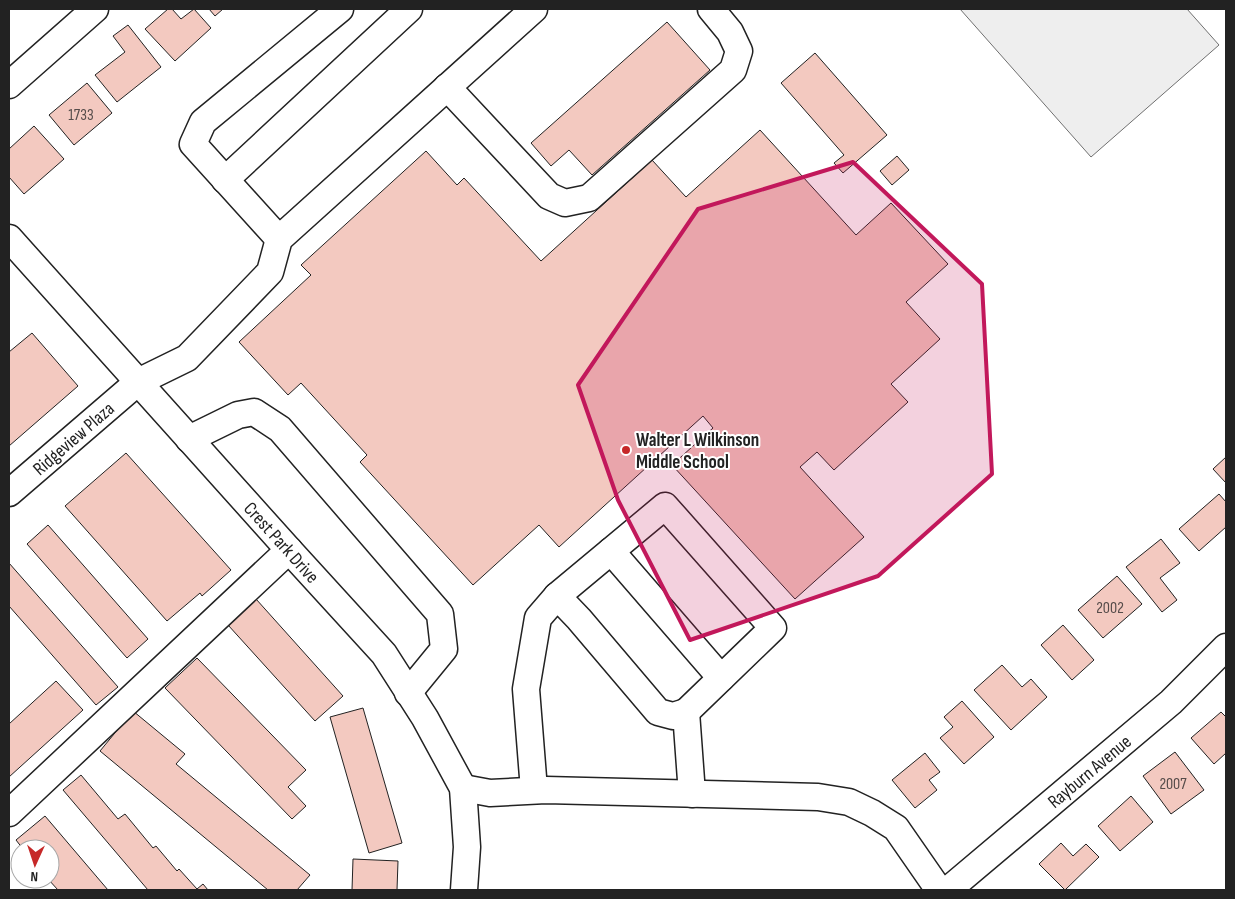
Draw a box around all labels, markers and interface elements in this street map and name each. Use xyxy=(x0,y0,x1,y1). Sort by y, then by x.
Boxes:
house number: 1733 xyxy=(68,106,94,125)
street label: Ridgeview Plaza xyxy=(29,398,119,481)
place label: Walter L Wilkinson Middle School xyxy=(636,429,759,474)
marker: Walter L Wilkinson Middle School xyxy=(620,444,632,456)
street label: Crest Park Drive xyxy=(238,498,323,588)
house number: 2002 xyxy=(1096,599,1124,618)
street label: Rayburn Avenue xyxy=(1044,731,1136,814)
house number: 2007 xyxy=(1159,775,1187,794)
north arrow xyxy=(10,839,60,889)
text: N xyxy=(30,868,39,885)

